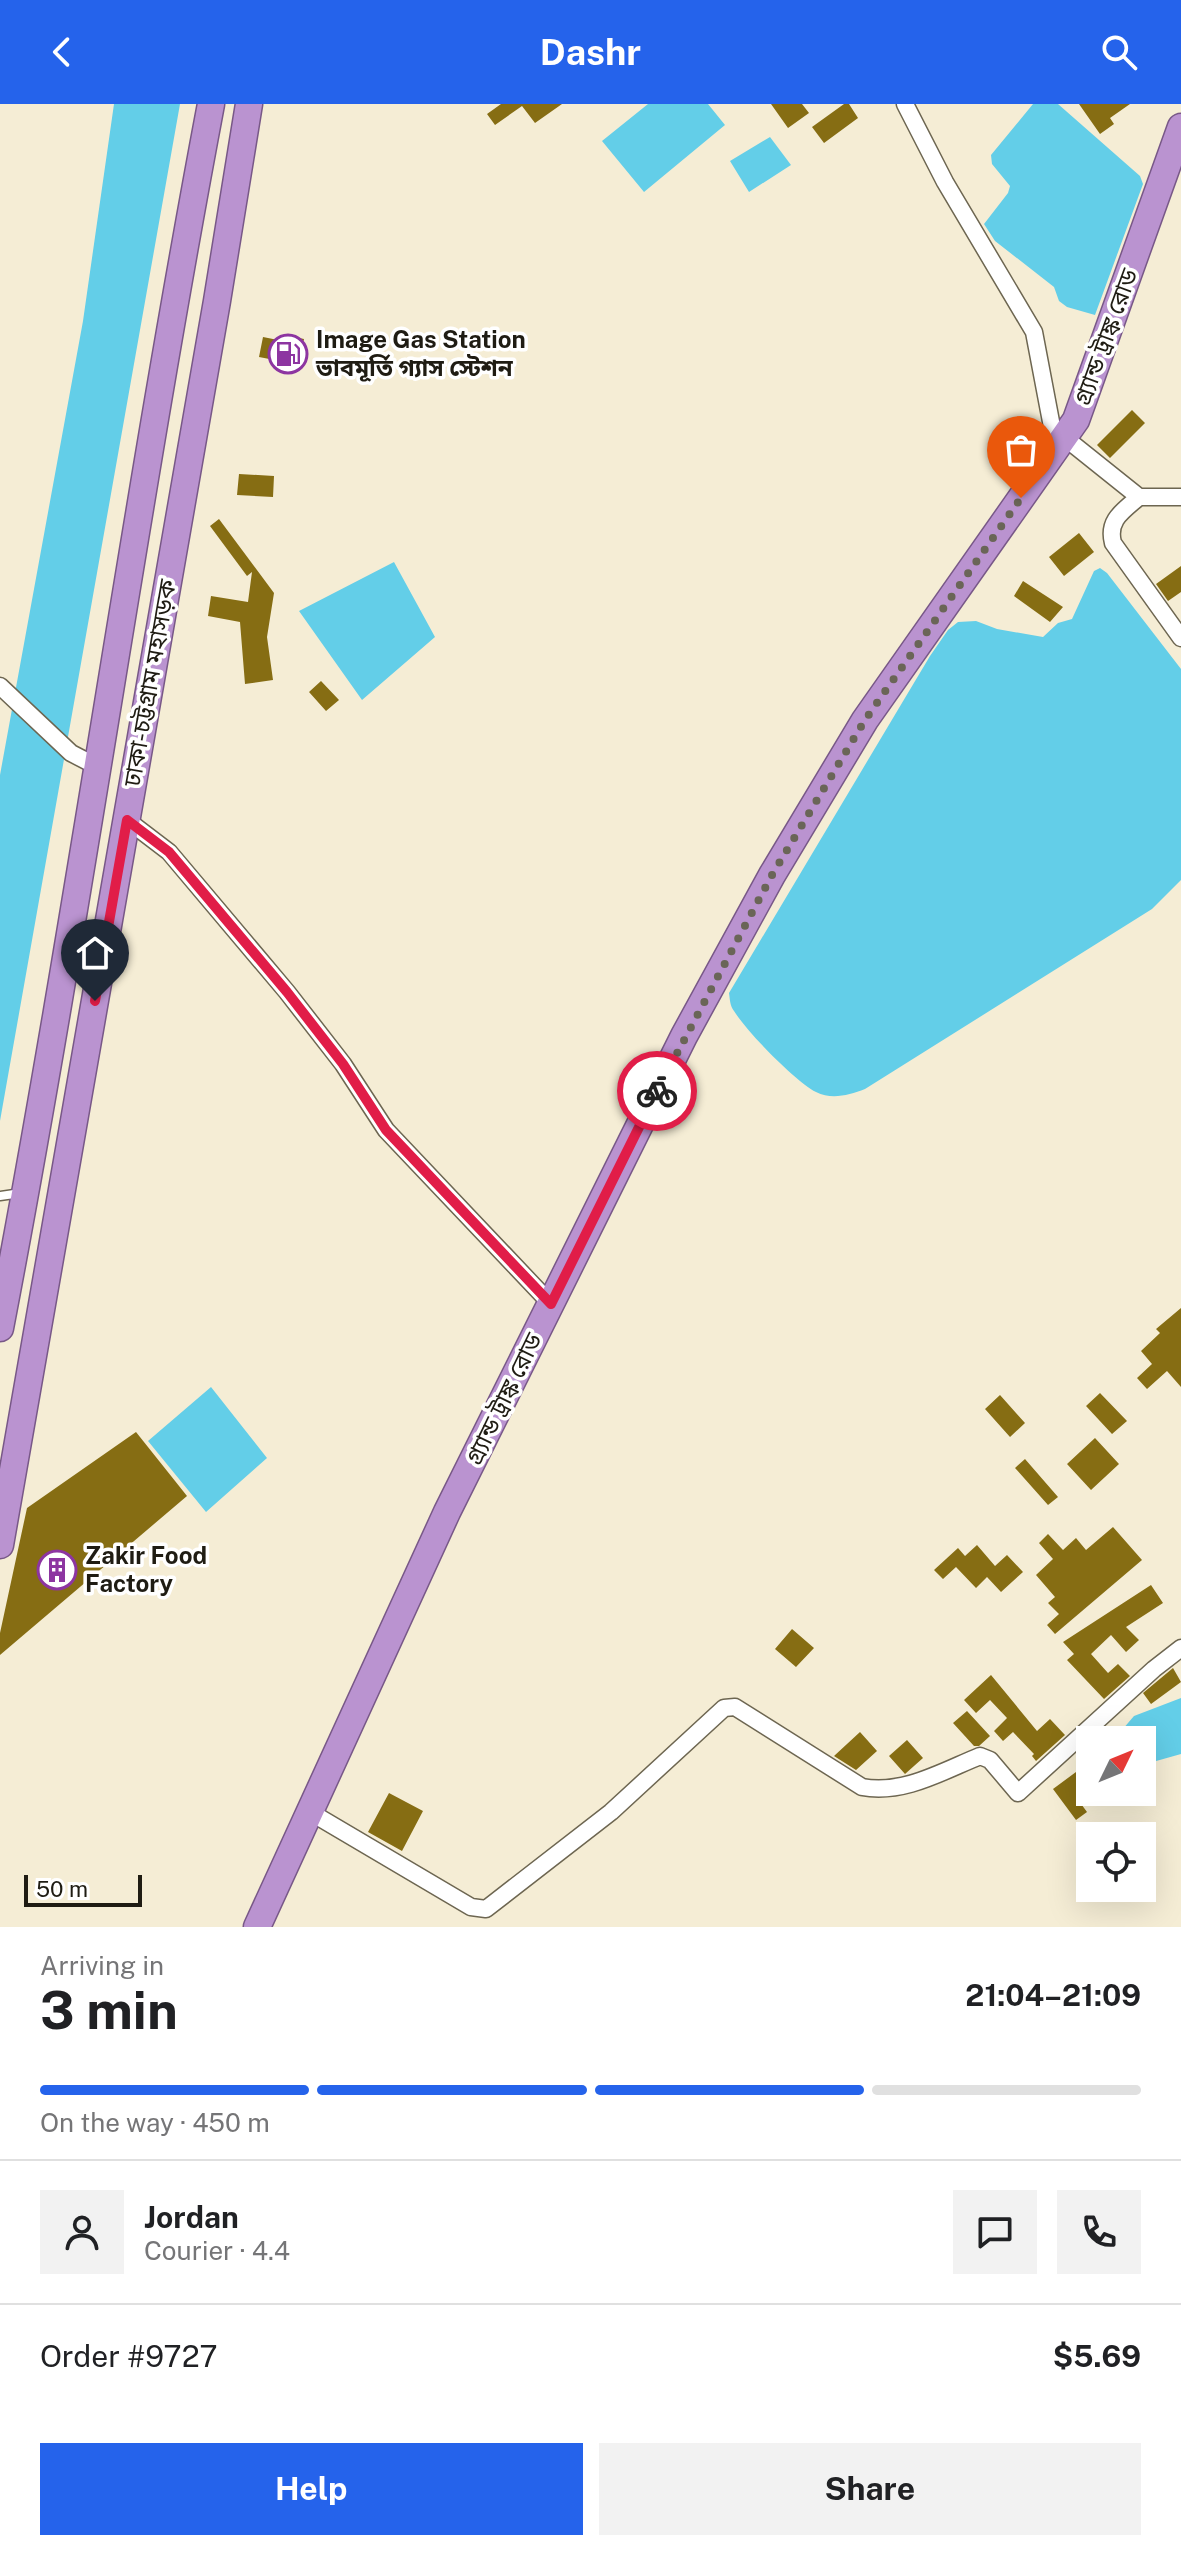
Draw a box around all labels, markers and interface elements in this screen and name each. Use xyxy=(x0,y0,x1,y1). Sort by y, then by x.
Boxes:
icon: back xyxy=(40,30,84,74)
icon: search xyxy=(1097,30,1141,74)
text: Dashr xyxy=(540,31,641,73)
street label: গ্র্যান্ড ট্রাঙ্ক রোড xyxy=(1067,264,1143,409)
place label: Image Gas Station ভাবমূর্তি গ্যাস স্টেশন xyxy=(315,325,526,382)
fuel station icon: Image Gas Station ভাবমূর্তি গ্যাস স্টেশন xyxy=(267,333,309,375)
pin xyxy=(987,416,1055,498)
icon: bag xyxy=(999,428,1043,472)
street label: ঢাকা-চট্টগ্রাম মহাসড়ক xyxy=(117,577,181,789)
pin xyxy=(61,919,129,1001)
icon: home xyxy=(73,931,117,975)
courier xyxy=(617,1051,697,1131)
icon: bike xyxy=(635,1069,679,1113)
street label: গ্র্যান্ড ট্রাঙ্ক রোড xyxy=(459,1327,547,1469)
place label: Zakir Food Factory xyxy=(85,1541,207,1597)
building icon: Zakir Food Factory xyxy=(36,1549,78,1591)
north arrow xyxy=(1076,1726,1156,1806)
map controls xyxy=(1076,1726,1156,1902)
button: locate xyxy=(1076,1822,1156,1902)
scale bar xyxy=(24,1871,142,1907)
text: 50 m xyxy=(36,1876,88,1902)
text: Arriving in xyxy=(40,1950,164,1981)
text: 21:04–21:09 xyxy=(965,1977,1141,2013)
text: 3 min xyxy=(40,1980,178,2041)
text: On the way · 450 m xyxy=(40,2107,270,2138)
button: person xyxy=(40,2190,124,2274)
button: chat xyxy=(953,2190,1037,2274)
button: phone xyxy=(1057,2190,1141,2274)
text: Jordan xyxy=(144,2199,239,2235)
text: Courier · 4.4 xyxy=(144,2235,290,2266)
text: Order #9727 xyxy=(40,2338,218,2374)
text: $5.69 xyxy=(1053,2338,1141,2374)
button: Help xyxy=(40,2443,583,2535)
button: Share xyxy=(599,2443,1141,2535)

